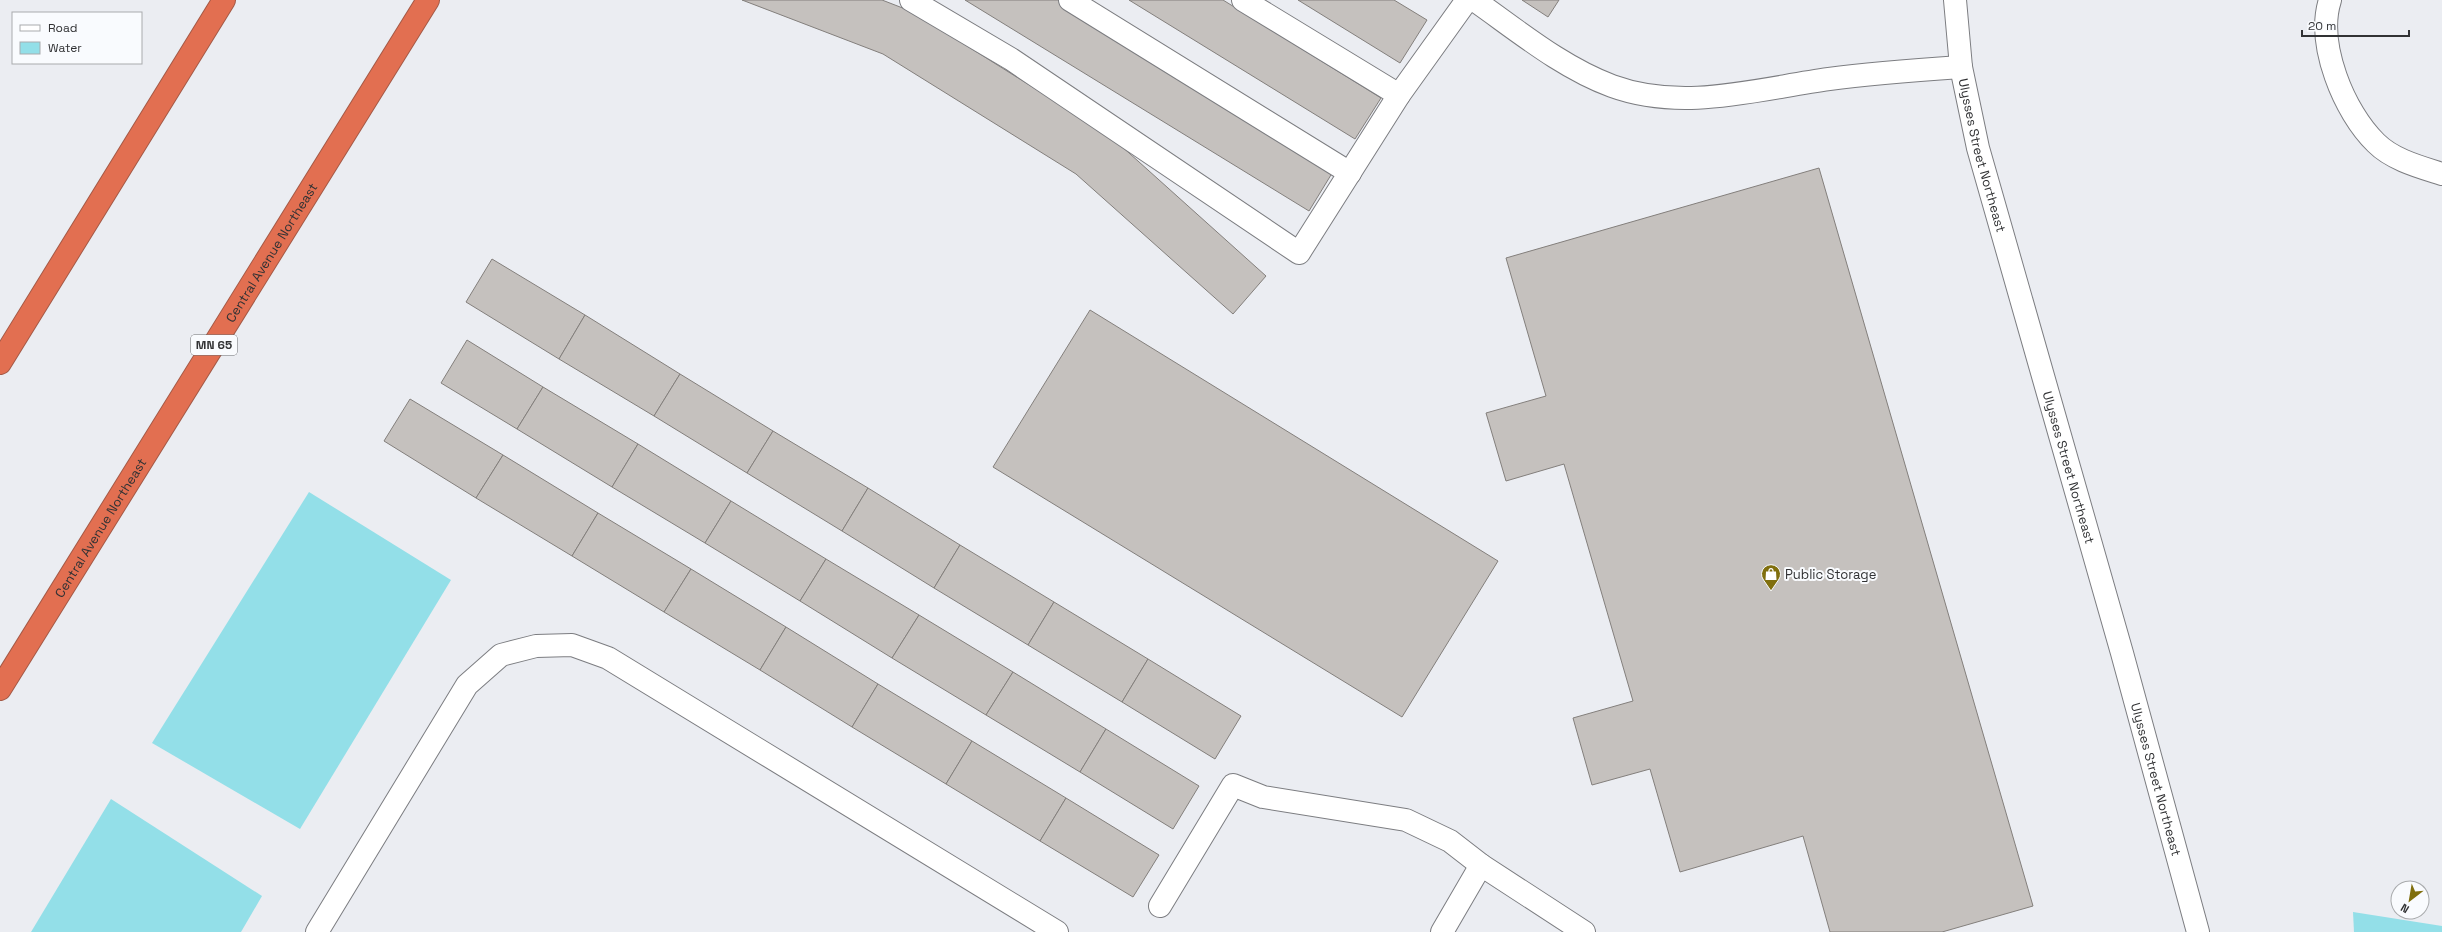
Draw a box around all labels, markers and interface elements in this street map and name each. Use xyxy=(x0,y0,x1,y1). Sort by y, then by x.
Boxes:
legend xyxy=(12,12,142,64)
scale bar xyxy=(2302,12,2409,38)
text: 20 m xyxy=(2308,18,2336,34)
text: Road xyxy=(48,20,77,36)
text: Water xyxy=(48,40,82,56)
street label: Ulysses Street Northeast xyxy=(1955,77,2010,234)
street label: Central Avenue Northeast xyxy=(222,179,321,325)
road number: MN 65 xyxy=(191,335,237,355)
street label: Ulysses Street Northeast xyxy=(2039,389,2099,546)
street label: Central Avenue Northeast xyxy=(51,455,150,601)
shop icon: Public Storage xyxy=(1760,563,1782,591)
place label: Public Storage xyxy=(1785,566,1876,583)
street label: Ulysses Street Northeast xyxy=(2127,701,2185,858)
north arrow xyxy=(2390,880,2430,920)
text: N xyxy=(2398,901,2412,916)

